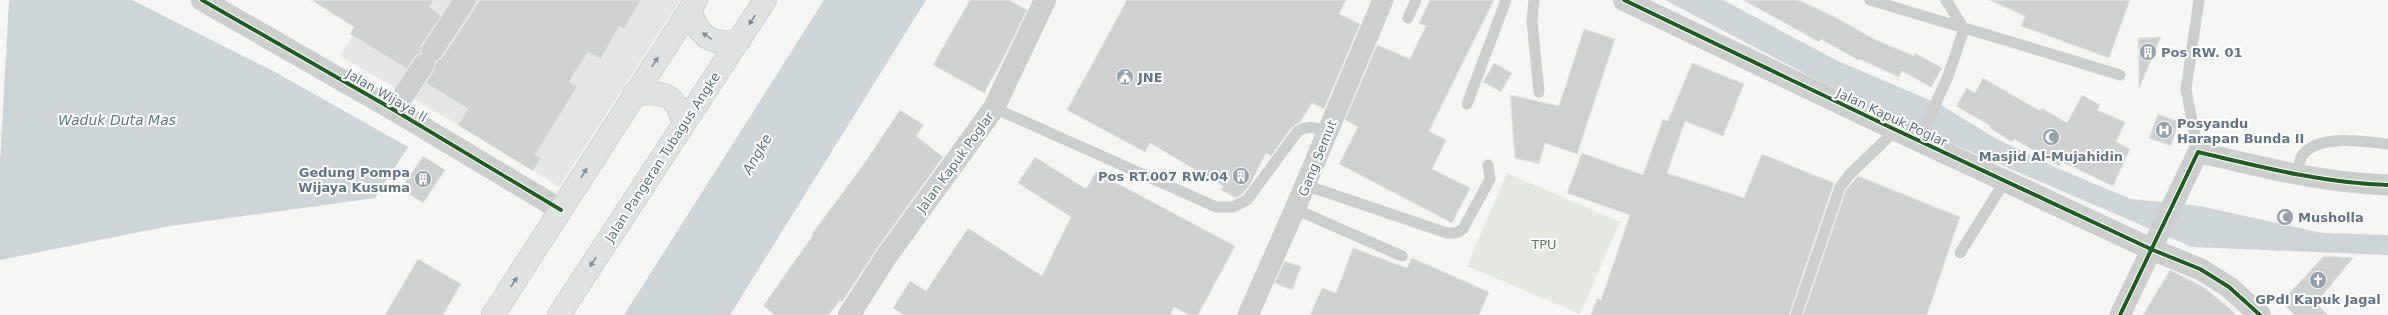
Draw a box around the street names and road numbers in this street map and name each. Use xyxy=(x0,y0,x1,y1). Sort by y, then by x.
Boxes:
street label: Jalan Wijaya II xyxy=(343,66,430,125)
street label: Jalan Pangeran Tubagus Angke xyxy=(601,70,723,246)
street label: Jalan Kapuk Poglar xyxy=(1833,85,1950,150)
street label: Jalan Kapuk Poglar xyxy=(913,109,997,216)
street label: Gang Semut xyxy=(1295,118,1340,199)

